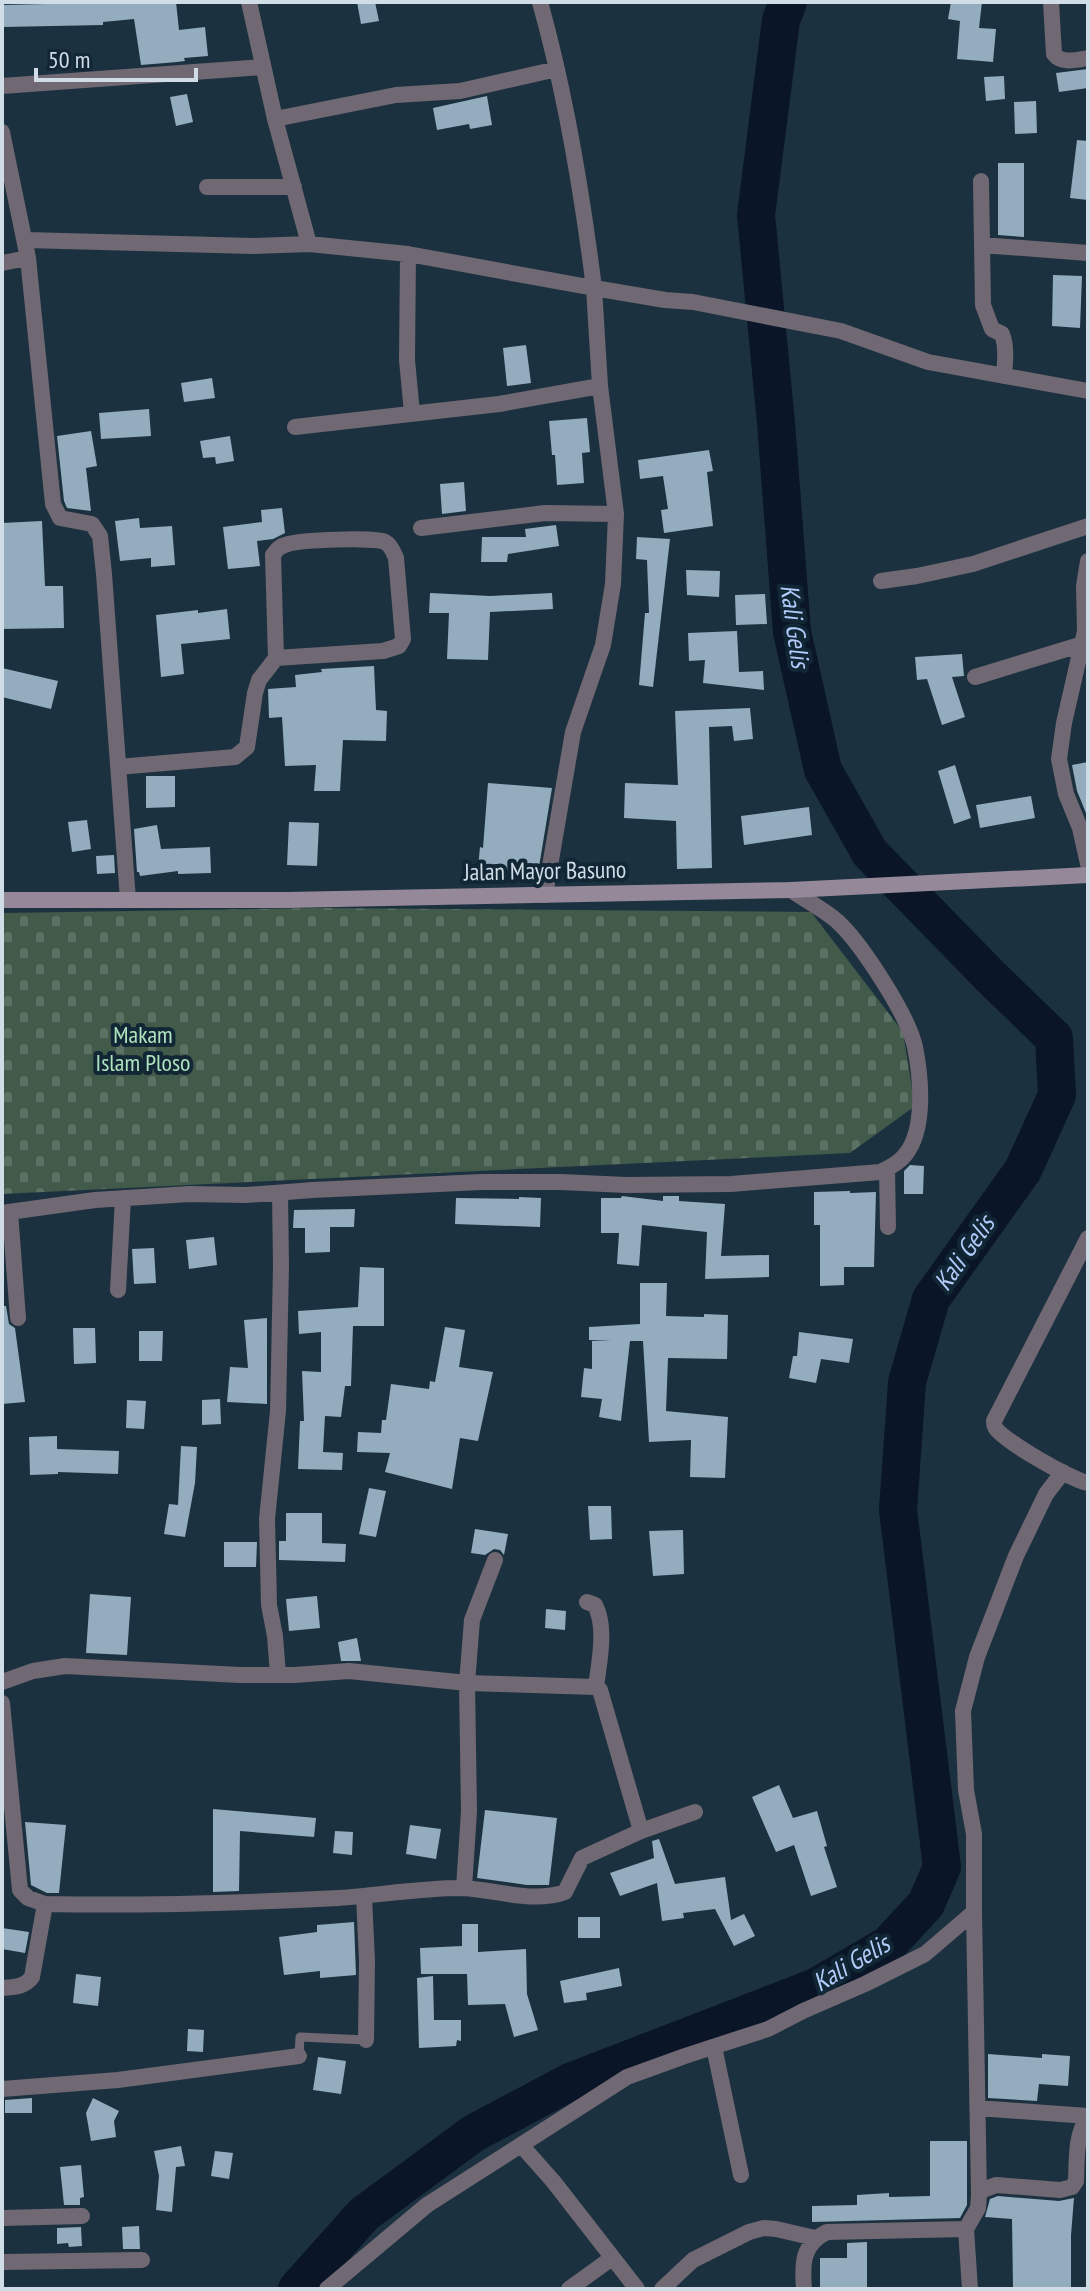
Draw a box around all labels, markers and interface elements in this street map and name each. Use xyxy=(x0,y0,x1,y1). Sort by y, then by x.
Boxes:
scale bar xyxy=(36,32,196,82)
text: 50 m xyxy=(48,44,90,75)
water label: Kali Gelis xyxy=(773,582,818,672)
street label: Jalan Mayor Basuno xyxy=(462,854,626,887)
park label: Makam Islam Ploso xyxy=(96,1019,190,1078)
water label: Kali Gelis xyxy=(926,1207,1002,1297)
water label: Kali Gelis xyxy=(806,1926,897,1998)

